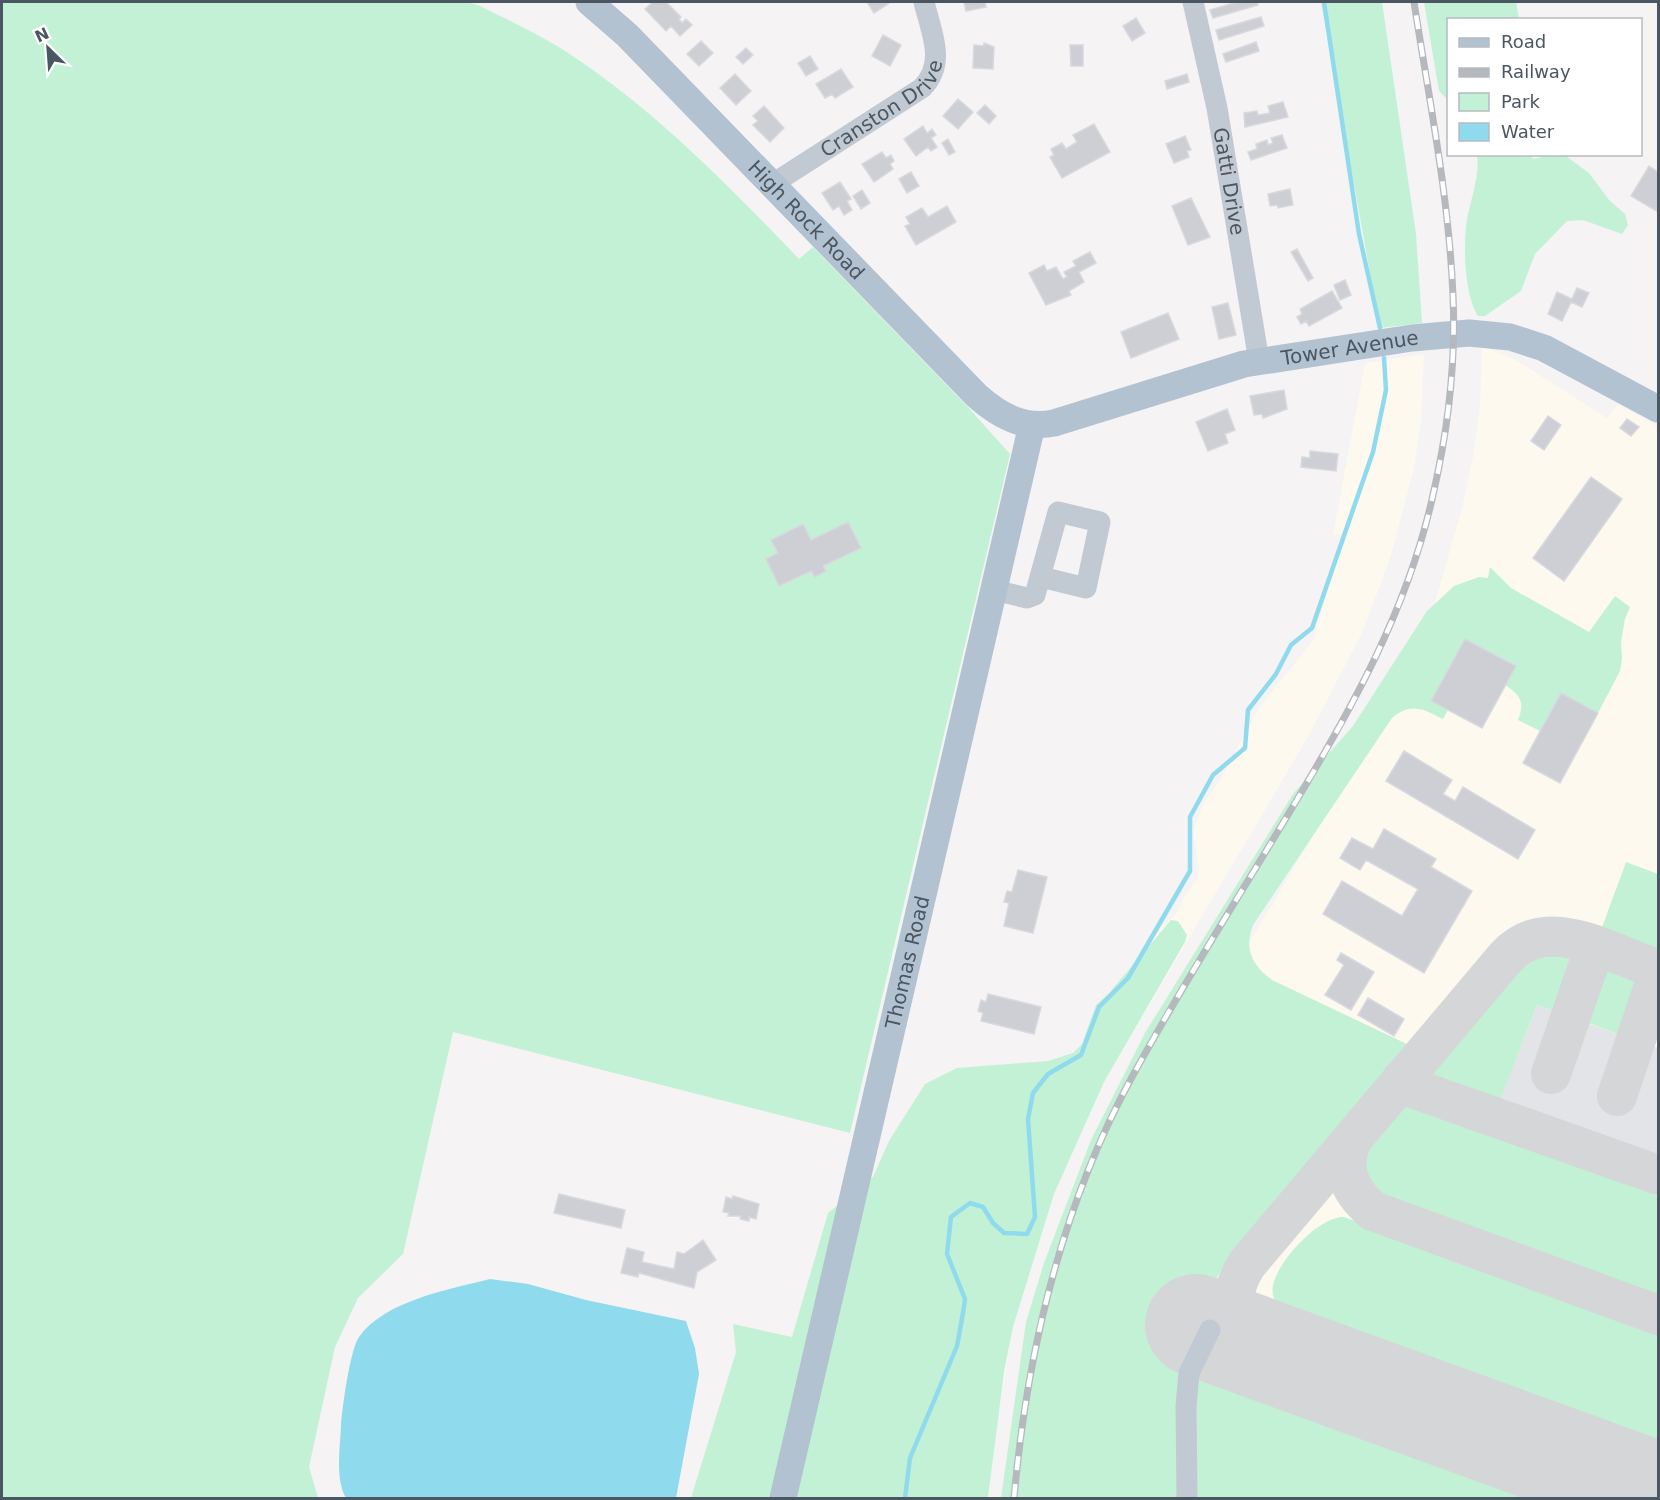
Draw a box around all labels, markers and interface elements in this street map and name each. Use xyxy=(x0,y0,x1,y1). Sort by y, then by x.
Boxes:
north arrow xyxy=(18,18,78,78)
legend xyxy=(1447,18,1642,156)
text: N xyxy=(32,23,52,46)
text: Road xyxy=(1501,31,1546,52)
street label: Cranston Drive xyxy=(816,58,947,162)
text: Railway xyxy=(1501,61,1571,82)
text: Park xyxy=(1501,91,1540,112)
text: Water xyxy=(1501,121,1555,142)
street label: Gatti Drive xyxy=(1208,126,1250,237)
street label: High Rock Road xyxy=(743,155,870,285)
street label: Tower Avenue xyxy=(1278,325,1419,370)
street label: Thomas Road xyxy=(880,893,934,1032)

